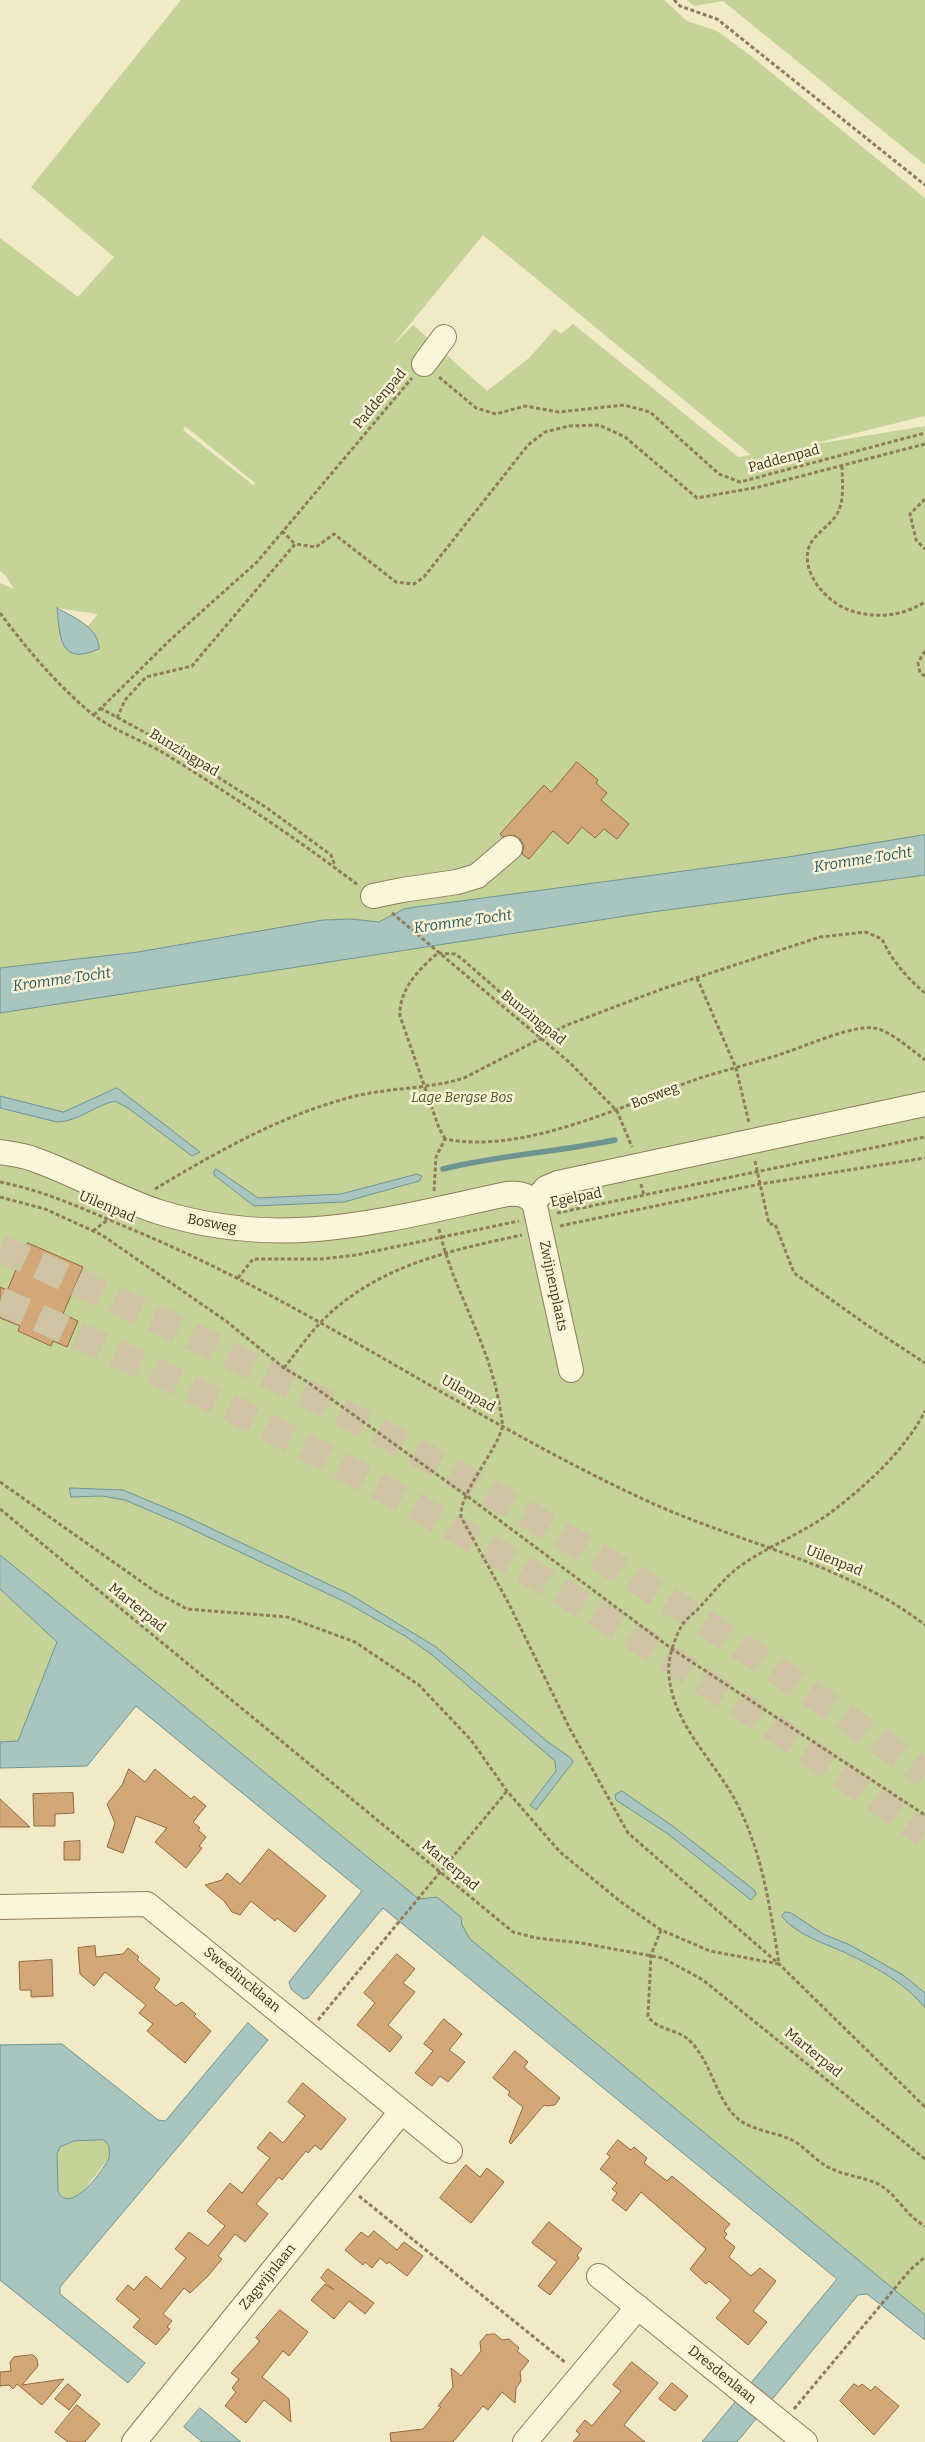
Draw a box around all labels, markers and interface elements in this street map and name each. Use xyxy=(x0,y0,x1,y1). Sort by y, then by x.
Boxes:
street label: Paddenpad xyxy=(350,366,410,432)
street label: Paddenpad xyxy=(747,441,821,477)
street label: Bunzingpad xyxy=(146,726,222,780)
water label: Kromme Tocht xyxy=(813,843,913,877)
water label: Kromme Tocht xyxy=(413,906,513,938)
water label: Kromme Tocht xyxy=(12,964,112,996)
street label: Bunzingpad xyxy=(497,987,569,1049)
street label: Bosweg xyxy=(629,1079,681,1113)
park label: Lage Bergse Bos xyxy=(411,1090,513,1106)
street label: Egelpad xyxy=(549,1185,603,1211)
street label: Uilenpad xyxy=(76,1188,138,1226)
street label: Bosweg xyxy=(186,1211,238,1237)
street label: Zwijnenplaats xyxy=(535,1239,571,1333)
street label: Uilenpad xyxy=(438,1372,498,1416)
street label: Uilenpad xyxy=(803,1542,865,1580)
street label: Marterpad xyxy=(105,1580,169,1636)
street label: Marterpad xyxy=(418,1837,482,1895)
street label: Sweelincklaan xyxy=(200,1944,284,2016)
street label: Marterpad xyxy=(781,2025,845,2081)
street label: Zagwijnlaan xyxy=(236,2241,300,2313)
street label: Dresdenlaan xyxy=(685,2342,759,2408)

